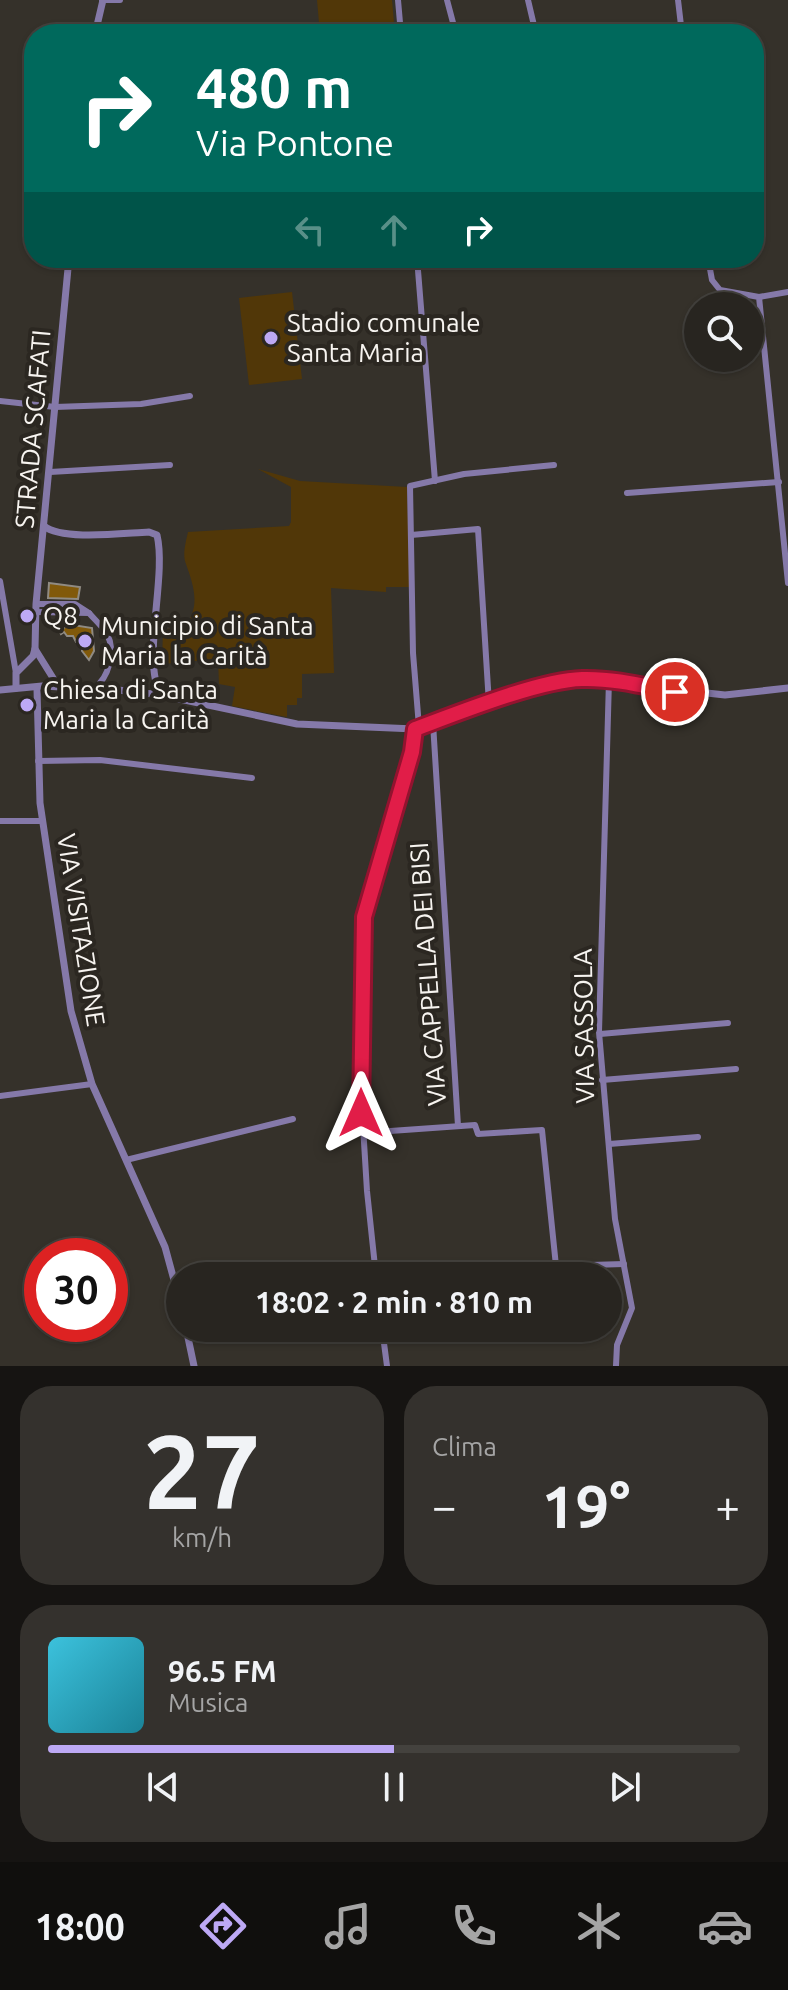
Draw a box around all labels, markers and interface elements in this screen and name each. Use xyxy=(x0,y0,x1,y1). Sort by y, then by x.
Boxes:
icon: right xyxy=(64,56,168,160)
text: 480 m xyxy=(196,56,352,119)
text: Via Pontone xyxy=(196,122,394,163)
icon: left xyxy=(288,208,332,252)
icon: ahead xyxy=(372,208,416,252)
icon: right xyxy=(456,208,500,252)
map controls xyxy=(684,292,764,372)
button: search xyxy=(684,292,764,372)
place label: Stadio comunale Santa Maria xyxy=(287,308,481,367)
street label: STRADA SCAFATI xyxy=(9,328,56,529)
marker: Stadio comunale Santa Maria xyxy=(262,329,280,347)
place label: Q8 xyxy=(43,601,78,630)
marker: Q8 xyxy=(18,607,36,625)
place label: Municipio di Santa Maria la Carità xyxy=(101,611,314,670)
marker: Municipio di Santa Maria la Carità xyxy=(76,632,94,650)
pin xyxy=(641,658,709,726)
icon: arrive xyxy=(653,670,697,714)
place label: Chiesa di Santa Maria la Carità xyxy=(43,675,218,734)
marker: Chiesa di Santa Maria la Carità xyxy=(18,696,36,714)
street label: VIA VISITAZIONE xyxy=(52,832,111,1028)
street label: VIA CAPPELLA DEI BISI xyxy=(404,841,451,1107)
street label: VIA SASSOLA xyxy=(568,948,599,1104)
position arrow xyxy=(319,1071,403,1155)
speed limit sign: 30 xyxy=(24,1238,128,1342)
text: 18:02 · 2 min · 810 m xyxy=(255,1285,533,1319)
text: 27 xyxy=(143,1412,261,1529)
text: Clima xyxy=(432,1432,497,1461)
text: 19° xyxy=(542,1472,630,1539)
text: − xyxy=(432,1481,457,1530)
text: + xyxy=(715,1481,740,1530)
text: km/h xyxy=(172,1523,232,1552)
text: 96.5 FM xyxy=(168,1654,277,1688)
text: Musica xyxy=(168,1688,248,1717)
icon: previous xyxy=(141,1765,185,1809)
icon: pause xyxy=(372,1765,416,1809)
icon: next xyxy=(603,1765,647,1809)
icon: directions xyxy=(195,1898,251,1954)
icon: music xyxy=(320,1898,376,1954)
icon: phone xyxy=(446,1898,502,1954)
icon: climate xyxy=(571,1898,627,1954)
icon: car xyxy=(697,1898,753,1954)
text: 18:00 xyxy=(35,1906,125,1947)

